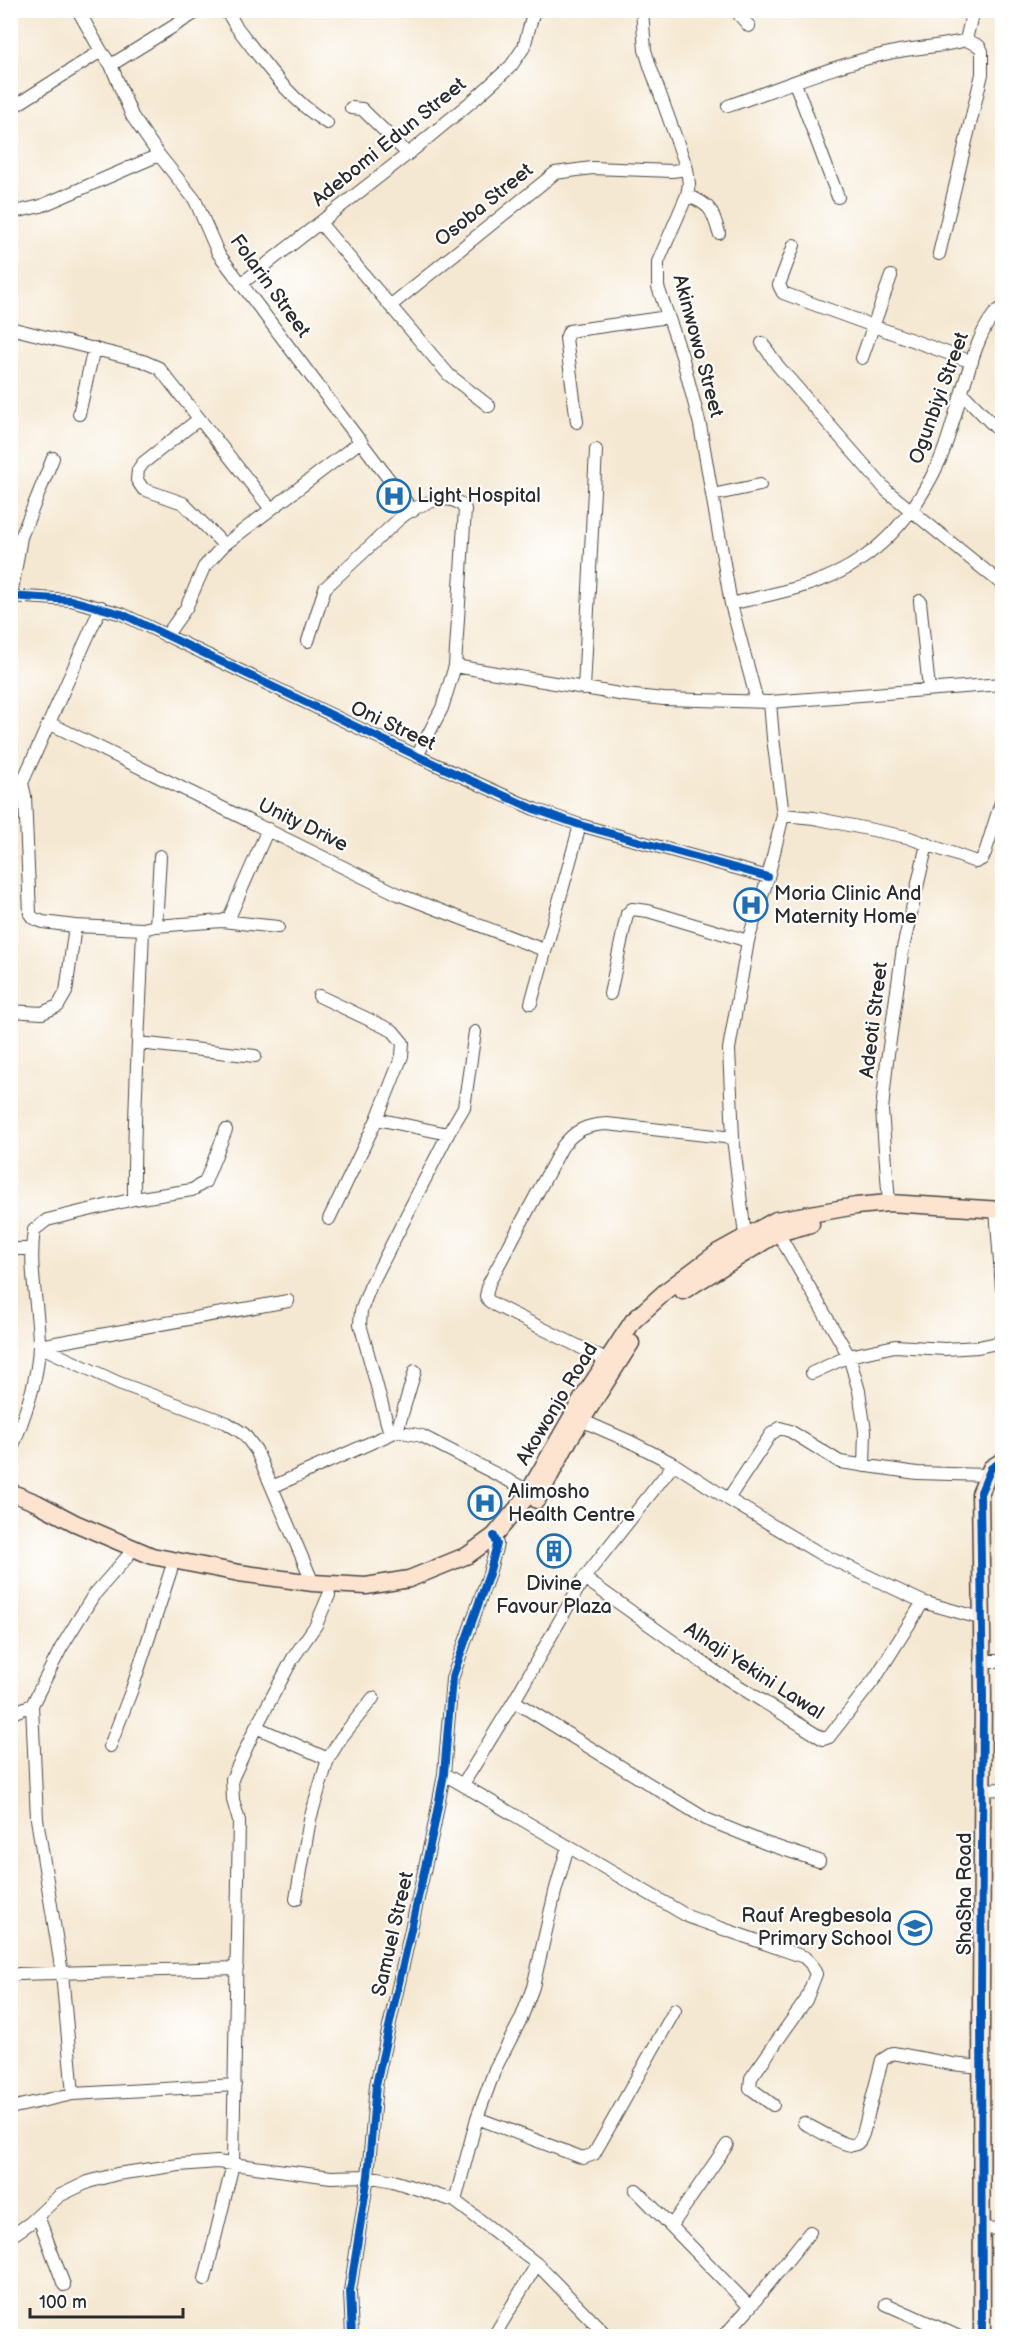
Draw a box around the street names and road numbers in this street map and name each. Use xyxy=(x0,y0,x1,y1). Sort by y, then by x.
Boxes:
street label: Adebomi Edun Street xyxy=(307,72,471,212)
street label: Osoba Street xyxy=(430,158,538,252)
street label: Folarin Street xyxy=(225,230,315,342)
street label: Akinwowo Street xyxy=(667,272,729,420)
street label: Ogunbiyi Street xyxy=(904,329,974,467)
street label: Oni Street xyxy=(347,696,439,756)
street label: Unity Drive xyxy=(254,793,352,857)
street label: Adeoti Street xyxy=(855,960,893,1080)
street label: Akowonjo Road xyxy=(511,1338,603,1470)
street label: Alhaji Yekini Lawal xyxy=(680,1617,828,1725)
street label: ShaSha Road xyxy=(953,1833,977,1955)
street label: Samuel Street xyxy=(367,1869,419,1999)

